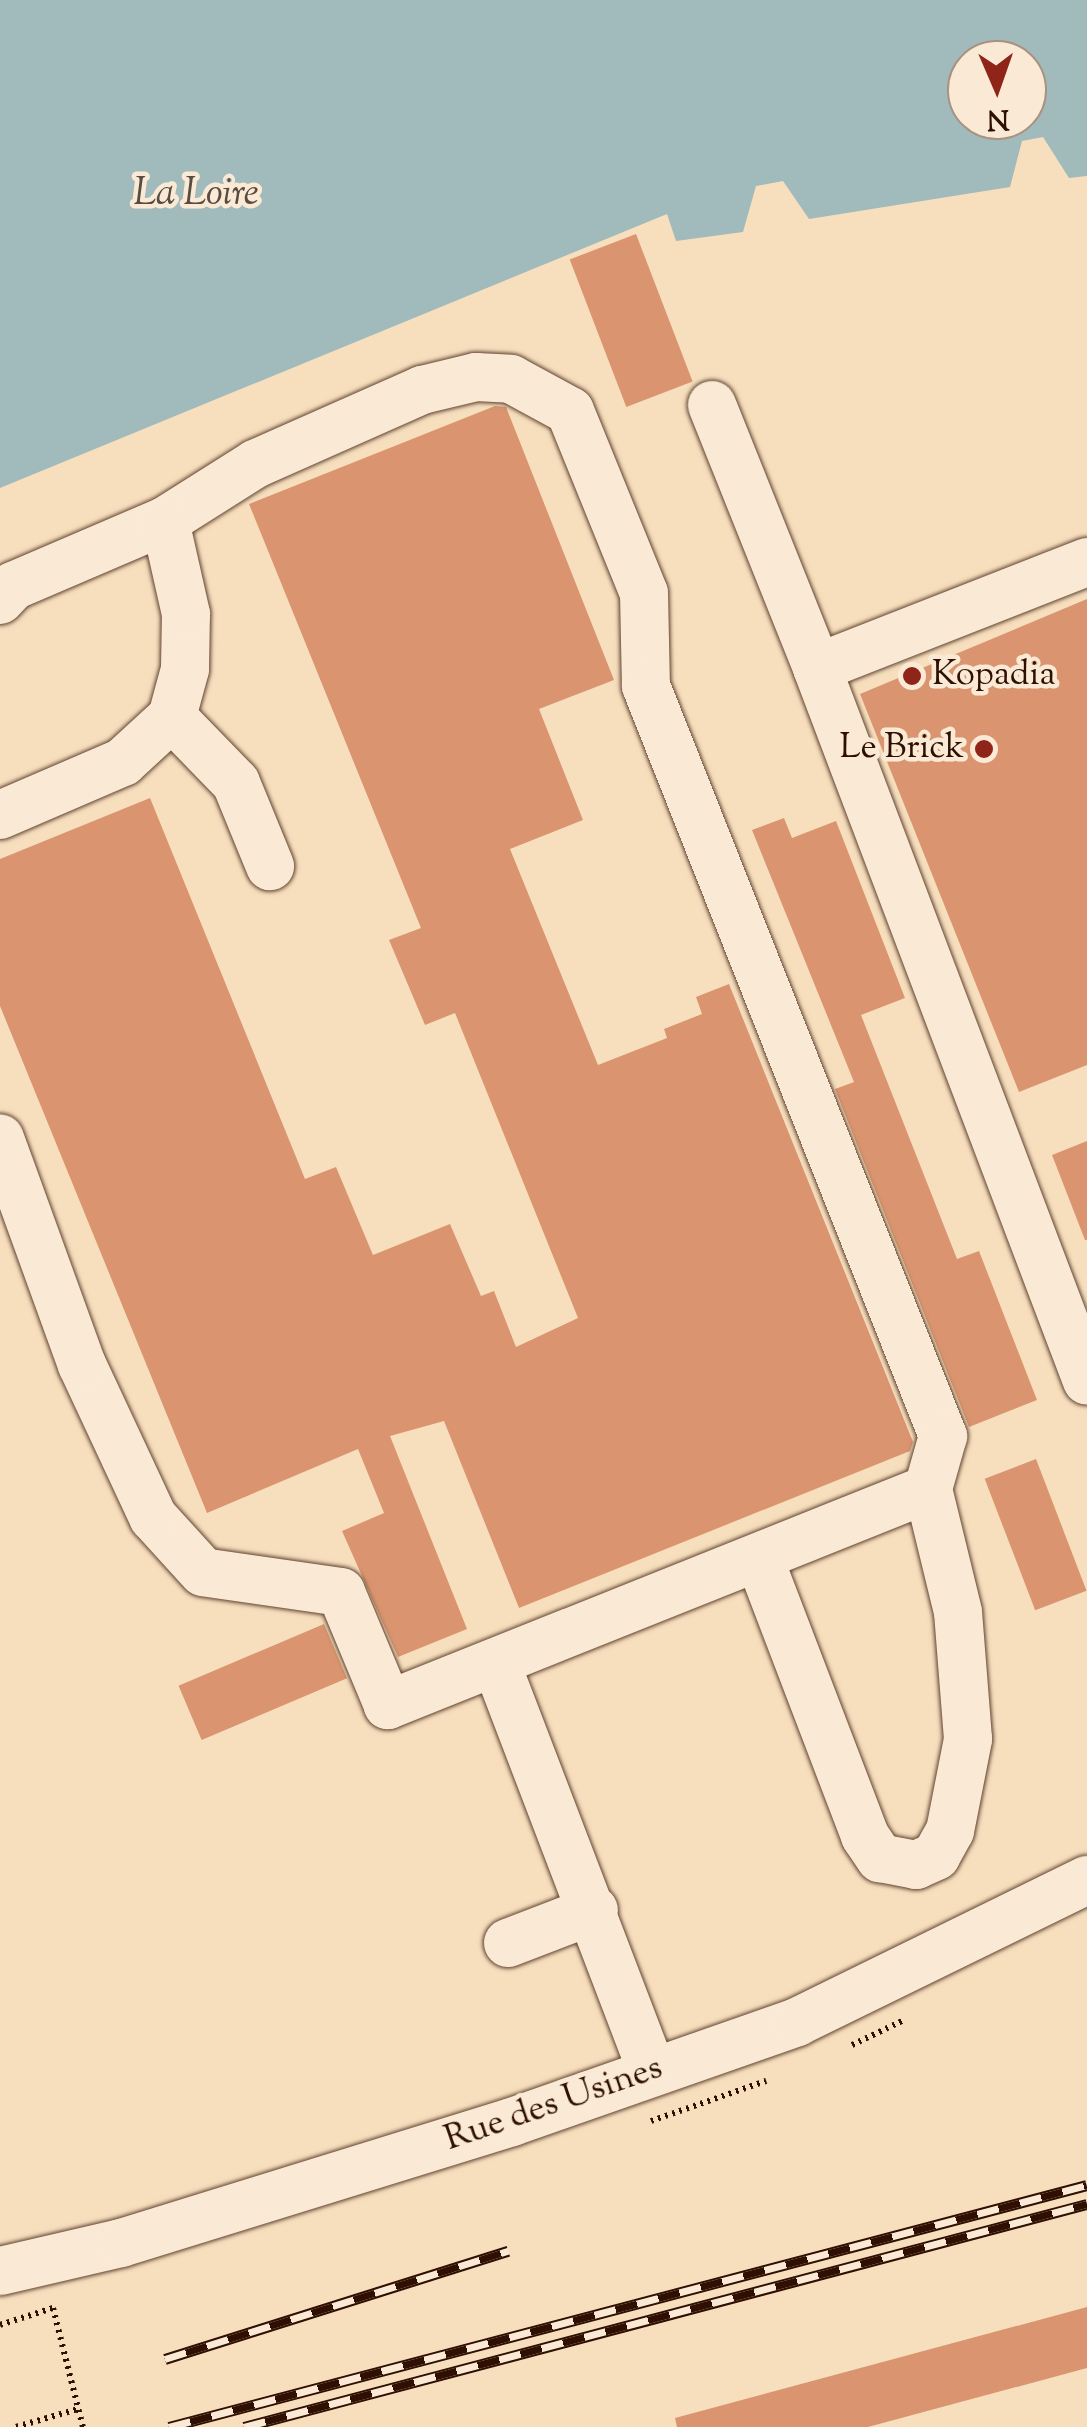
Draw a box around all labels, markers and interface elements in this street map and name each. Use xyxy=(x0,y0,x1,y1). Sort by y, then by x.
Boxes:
north arrow xyxy=(947,40,1047,140)
text: N xyxy=(986,98,1010,138)
water label: La Loire xyxy=(133,173,259,219)
place label: Kopadia xyxy=(932,655,1056,697)
marker: Kopadia xyxy=(901,665,923,687)
place label: Le Brick xyxy=(839,728,964,770)
marker: Le Brick xyxy=(973,738,995,760)
street label: Rue des Usines xyxy=(440,2048,668,2162)

